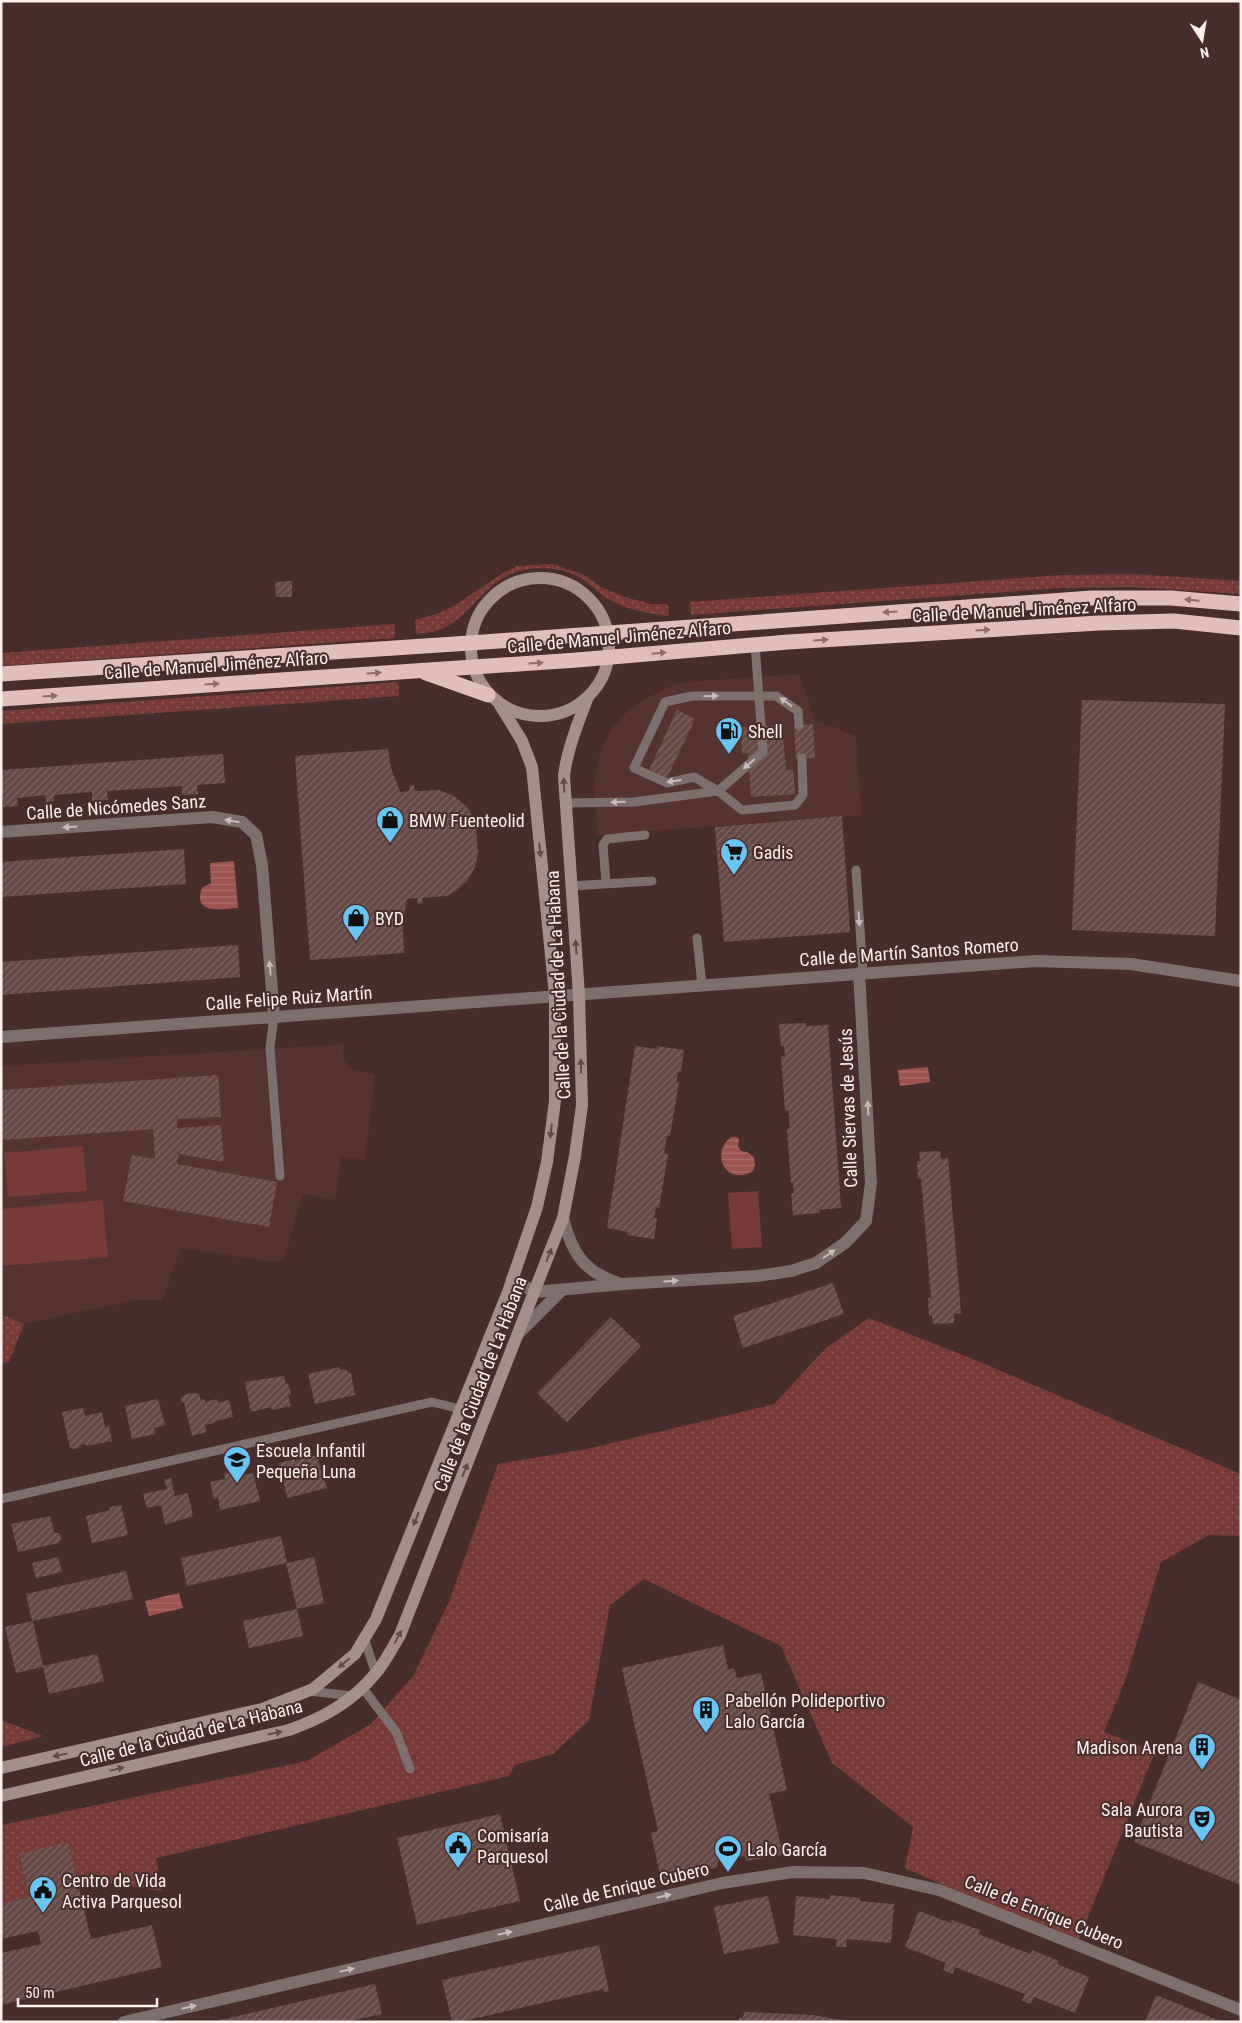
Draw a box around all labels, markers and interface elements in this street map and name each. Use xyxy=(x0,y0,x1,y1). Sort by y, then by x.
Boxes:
north arrow xyxy=(1177,15,1227,65)
text: N xyxy=(1199,44,1211,61)
street label: Calle de Manuel Jiménez Alfaro xyxy=(911,594,1137,626)
one-way arrow xyxy=(1184,596,1200,604)
one-way arrow xyxy=(882,608,898,616)
street label: Calle de Manuel Jiménez Alfaro xyxy=(506,617,732,657)
one-way arrow xyxy=(975,626,991,634)
one-way arrow xyxy=(813,636,829,644)
street label: Calle de Manuel Jiménez Alfaro xyxy=(103,647,329,683)
one-way arrow xyxy=(651,649,667,657)
one-way arrow xyxy=(529,658,545,666)
one-way arrow xyxy=(366,669,382,677)
one-way arrow xyxy=(204,680,220,688)
one-way arrow xyxy=(42,691,58,699)
one-way arrow xyxy=(703,692,719,700)
one-way arrow xyxy=(779,697,793,707)
fuel station icon: Shell xyxy=(714,716,744,755)
place label: Shell xyxy=(748,721,783,742)
one-way arrow xyxy=(744,758,756,770)
one-way arrow xyxy=(560,776,568,792)
one-way arrow xyxy=(665,777,681,785)
street label: Calle de Nicómedes Sanz xyxy=(25,790,207,824)
one-way arrow xyxy=(609,799,625,807)
shop icon: BMW Fuenteolid xyxy=(375,805,405,844)
place label: BMW Fuenteolid xyxy=(409,810,525,831)
one-way arrow xyxy=(224,816,240,824)
one-way arrow xyxy=(62,824,78,832)
supermarket icon: Gadis xyxy=(719,837,749,876)
one-way arrow xyxy=(537,842,545,858)
place label: Gadis xyxy=(753,842,794,863)
street label: Calle de la Ciudad de La Habana xyxy=(542,870,574,1100)
shop icon: BYD xyxy=(341,903,371,942)
place label: BYD xyxy=(375,908,404,929)
one-way arrow xyxy=(856,911,864,927)
street label: Calle de Martín Santos Romero xyxy=(799,934,1019,970)
one-way arrow xyxy=(571,938,579,954)
one-way arrow xyxy=(266,960,274,976)
street label: Calle Felipe Ruiz Martín xyxy=(205,982,373,1014)
street label: Calle Siervas de Jesús xyxy=(835,1028,861,1188)
one-way arrow xyxy=(577,1058,585,1074)
one-way arrow xyxy=(863,1100,871,1116)
one-way arrow xyxy=(547,1124,555,1140)
one-way arrow xyxy=(545,1247,553,1262)
one-way arrow xyxy=(822,1249,836,1259)
street label: Calle de la Ciudad de La Habana xyxy=(429,1273,531,1495)
one-way arrow xyxy=(664,1277,680,1285)
place label: Escuela Infantil Pequeña Luna xyxy=(256,1440,365,1482)
school or university icon: Escuela Infantil Pequeña Luna xyxy=(222,1445,252,1484)
one-way arrow xyxy=(461,1462,469,1477)
one-way arrow xyxy=(412,1512,420,1526)
one-way arrow xyxy=(394,1629,402,1644)
one-way arrow xyxy=(338,1657,351,1668)
place label: Pabellón Polideportivo Lalo García xyxy=(725,1690,885,1732)
street label: Calle de la Ciudad de La Habana xyxy=(77,1695,305,1771)
building icon: Pabellón Polideportivo Lalo García xyxy=(691,1695,721,1734)
one-way arrow xyxy=(268,1729,283,1737)
building icon: Madison Arena xyxy=(1187,1732,1217,1771)
place label: Madison Arena xyxy=(1076,1737,1183,1758)
one-way arrow xyxy=(52,1752,68,1760)
one-way arrow xyxy=(109,1765,124,1773)
place label: Sala Aurora Bautista xyxy=(1101,1799,1183,1841)
theatre icon: Sala Aurora Bautista xyxy=(1187,1804,1217,1843)
place label: Comisaría Parquesol xyxy=(477,1825,549,1867)
public building icon: Comisaría Parquesol xyxy=(443,1830,473,1869)
sports icon: Lalo García xyxy=(713,1834,743,1873)
place label: Lalo García xyxy=(747,1839,827,1860)
street label: Calle de Enrique Cubero xyxy=(541,1858,711,1916)
place label: Centro de Vida Activa Parquesol xyxy=(62,1870,182,1912)
street label: Calle de Enrique Cubero xyxy=(962,1871,1126,1953)
public building icon: Centro de Vida Activa Parquesol xyxy=(28,1875,58,1914)
one-way arrow xyxy=(656,1892,671,1900)
one-way arrow xyxy=(498,1929,513,1937)
one-way arrow xyxy=(340,1966,355,1974)
scale bar xyxy=(18,1976,156,2008)
text: 50 m xyxy=(25,1984,55,2002)
one-way arrow xyxy=(181,2003,196,2011)

